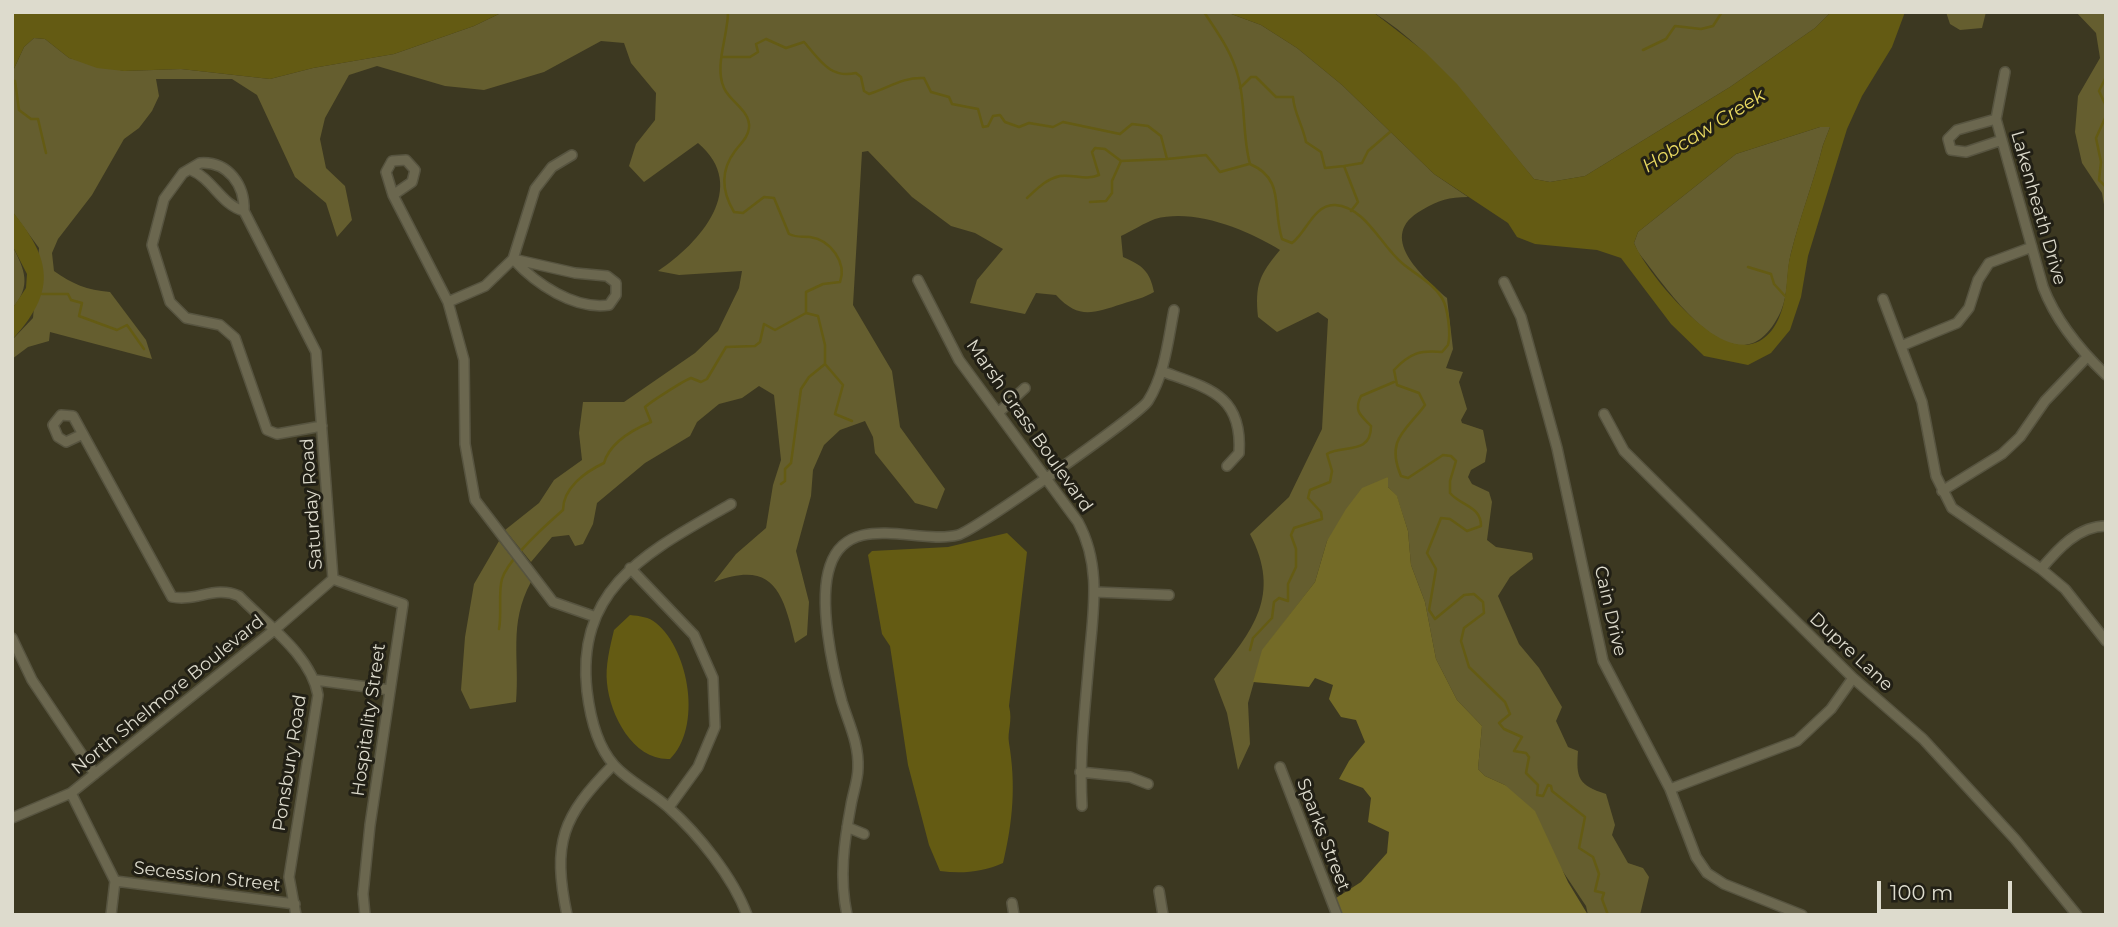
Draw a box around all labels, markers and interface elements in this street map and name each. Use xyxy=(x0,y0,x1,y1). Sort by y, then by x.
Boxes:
water label: Hobcaw Creek xyxy=(1638,84,1770,178)
street label: Lakenheath Drive xyxy=(2006,128,2070,288)
street label: Marsh Grass Boulevard xyxy=(961,336,1097,516)
street label: Saturday Road xyxy=(297,437,327,571)
street label: Cain Drive xyxy=(1589,564,1631,658)
street label: Dupre Lane xyxy=(1805,608,1897,696)
street label: North Shelmore Boulevard xyxy=(67,611,269,779)
street label: Hospitality Street xyxy=(348,642,390,798)
street label: Ponsbury Road xyxy=(269,693,311,833)
street label: Sparks Street xyxy=(1292,775,1354,895)
street label: Secession Street xyxy=(132,857,282,897)
scale bar xyxy=(1880,867,2015,911)
text: 100 m xyxy=(1890,880,1953,905)

